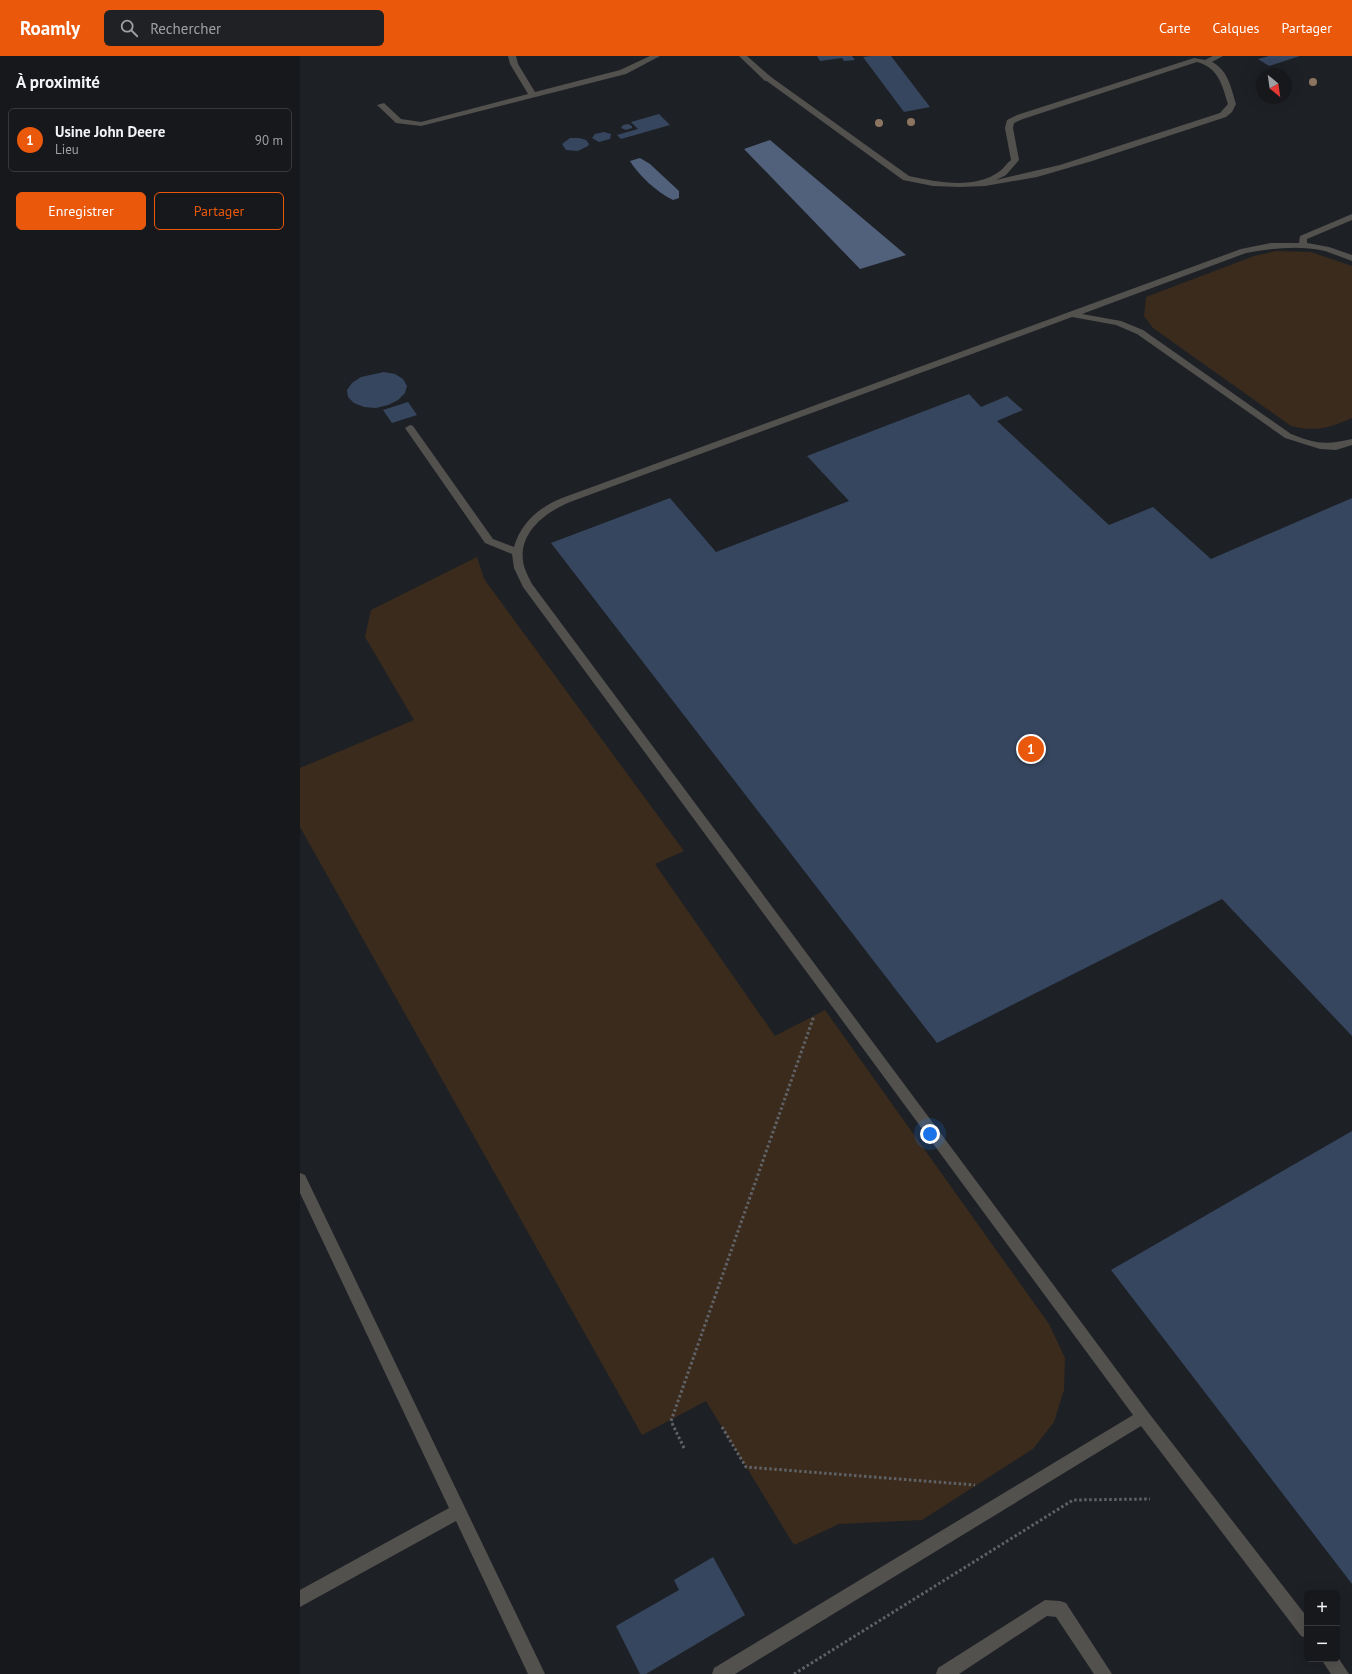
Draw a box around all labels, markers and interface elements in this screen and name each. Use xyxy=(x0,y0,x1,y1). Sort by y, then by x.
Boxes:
search box xyxy=(104,10,384,46)
text: Roamly xyxy=(20,16,80,40)
icon: search xyxy=(118,17,140,39)
text: Rechercher xyxy=(150,19,221,38)
text: Carte xyxy=(1159,19,1191,37)
text: Calques xyxy=(1213,19,1259,37)
text: Partager xyxy=(1281,19,1332,37)
north arrow xyxy=(1256,68,1292,104)
text: À proximité xyxy=(16,71,100,93)
text: Usine John Deere xyxy=(55,122,165,141)
text: 1 xyxy=(26,132,34,149)
text: 90 m xyxy=(255,132,283,149)
text: Lieu xyxy=(55,141,79,158)
button: Enregistrer xyxy=(16,192,146,230)
button: Partager xyxy=(154,192,284,230)
pin: 1 xyxy=(1018,734,1044,764)
your location xyxy=(920,1124,940,1144)
map controls xyxy=(1304,1590,1340,1662)
button: + xyxy=(1304,1590,1340,1626)
button: − xyxy=(1304,1626,1340,1662)

